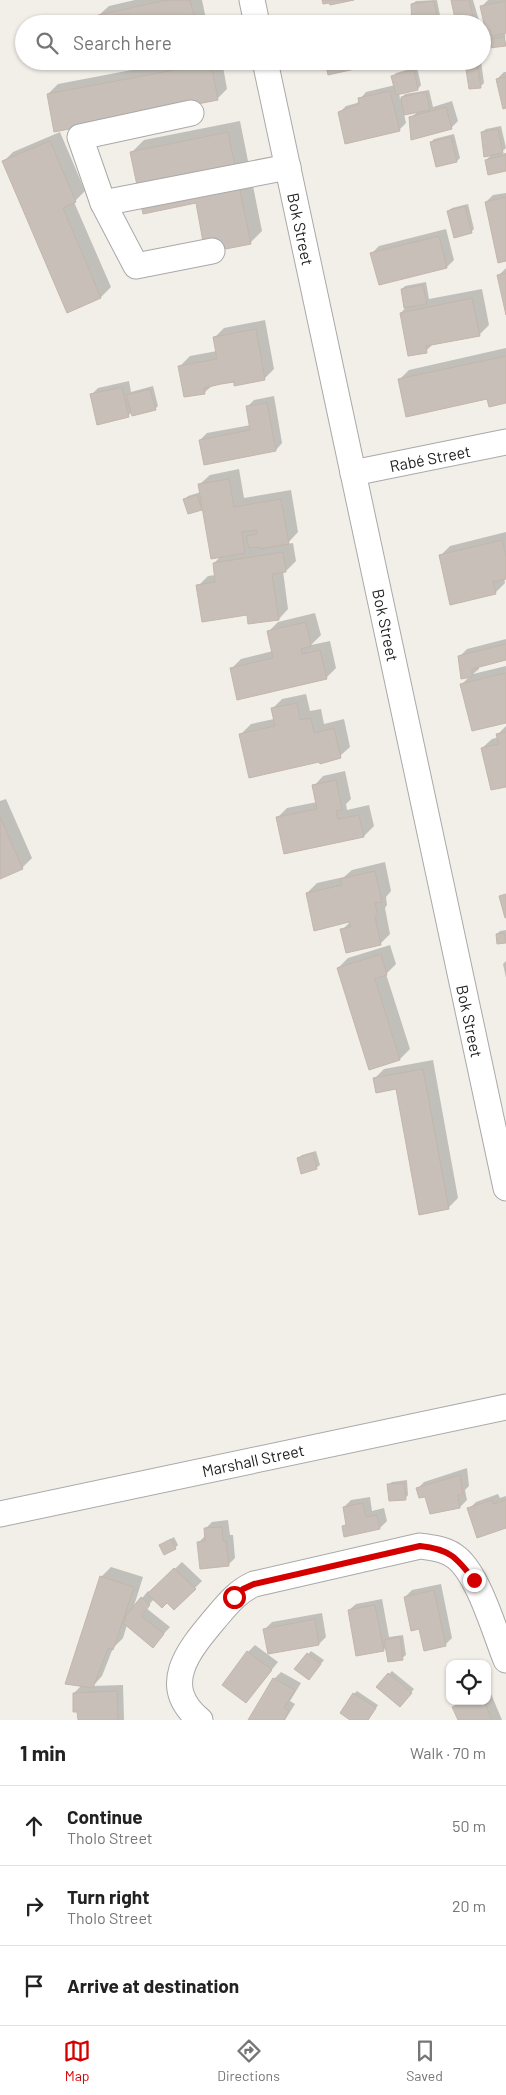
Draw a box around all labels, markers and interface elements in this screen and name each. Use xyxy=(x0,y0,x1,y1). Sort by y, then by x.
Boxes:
search box xyxy=(15,15,491,70)
icon: search xyxy=(33,29,61,57)
text: Search here xyxy=(73,31,172,54)
street label: Bok Street xyxy=(284,191,318,267)
street label: Rabé Street xyxy=(388,441,472,475)
street label: Bok Street xyxy=(369,587,403,663)
street label: Bok Street xyxy=(453,983,487,1059)
street label: Marshall Street xyxy=(200,1440,306,1480)
route end xyxy=(463,1569,486,1592)
route start xyxy=(223,1586,246,1609)
map controls xyxy=(446,1660,491,1705)
button: locate xyxy=(446,1660,491,1705)
text: 1 min xyxy=(20,1740,66,1765)
text: Walk · 70 m xyxy=(410,1743,486,1762)
text: Continue xyxy=(67,1805,143,1828)
icon: ahead xyxy=(20,1812,48,1840)
text: 50 m xyxy=(452,1816,486,1835)
text: Tholo Street xyxy=(67,1828,153,1847)
text: Turn right xyxy=(67,1885,149,1908)
icon: right xyxy=(20,1892,48,1920)
text: 20 m xyxy=(452,1896,486,1915)
text: Tholo Street xyxy=(67,1908,153,1927)
icon: arrive xyxy=(20,1972,48,2000)
text: Arrive at destination xyxy=(67,1974,239,1997)
tab: Map xyxy=(63,2037,91,2084)
tab: Directions xyxy=(217,2037,280,2084)
tab: Saved xyxy=(406,2037,443,2084)

